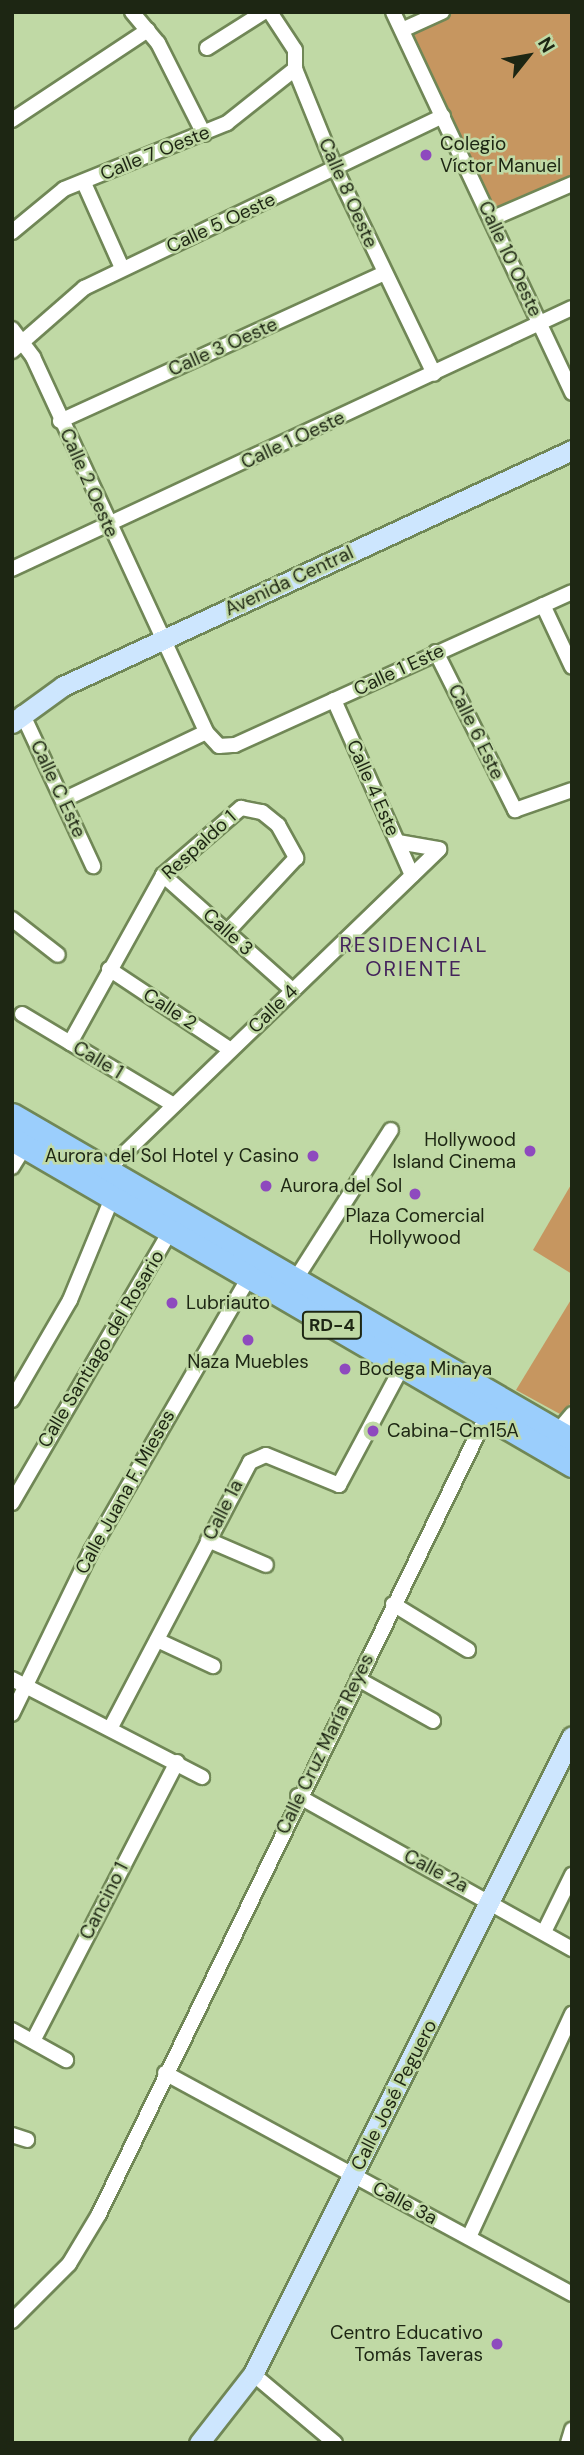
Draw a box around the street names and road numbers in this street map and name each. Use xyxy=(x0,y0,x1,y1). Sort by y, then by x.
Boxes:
street label: Calle 7 Oeste xyxy=(97,121,213,185)
street label: Calle 8 Oeste xyxy=(314,135,382,251)
street label: Calle 5 Oeste xyxy=(163,188,279,258)
street label: Calle 10 Oeste xyxy=(473,198,547,320)
street label: Calle 3 Oeste xyxy=(165,313,281,381)
street label: Calle 1 Oeste xyxy=(237,406,349,474)
street label: Calle 2 Oeste xyxy=(55,425,123,541)
street label: Avenida Central xyxy=(221,541,357,621)
street label: Calle 1 Este xyxy=(350,639,448,701)
street label: Calle 6 Este xyxy=(443,681,509,783)
street label: Calle 4 Este xyxy=(342,736,404,840)
street label: Calle C Este xyxy=(26,737,90,841)
street label: Respaldo 1 xyxy=(157,806,241,884)
street label: Calle 3 xyxy=(198,904,258,960)
street label: Calle 4 xyxy=(244,980,302,1038)
street label: Calle 2 xyxy=(139,983,201,1035)
street label: Calle 1 xyxy=(69,1036,127,1084)
street label: Calle Santiago del Rosario xyxy=(33,1246,169,1452)
road number: RD-4 xyxy=(300,1310,364,1340)
street label: Calle Juana F. Mieses xyxy=(70,1406,180,1578)
street label: Calle 1a xyxy=(198,1476,248,1544)
street label: Calle Cruz María Reyes xyxy=(271,1650,379,1838)
street label: Calle 2a xyxy=(400,1845,472,1897)
street label: Cancino 1 xyxy=(75,1859,133,1943)
street label: Calle José Peguero xyxy=(346,2016,442,2174)
street label: Calle 3a xyxy=(369,2177,441,2229)

